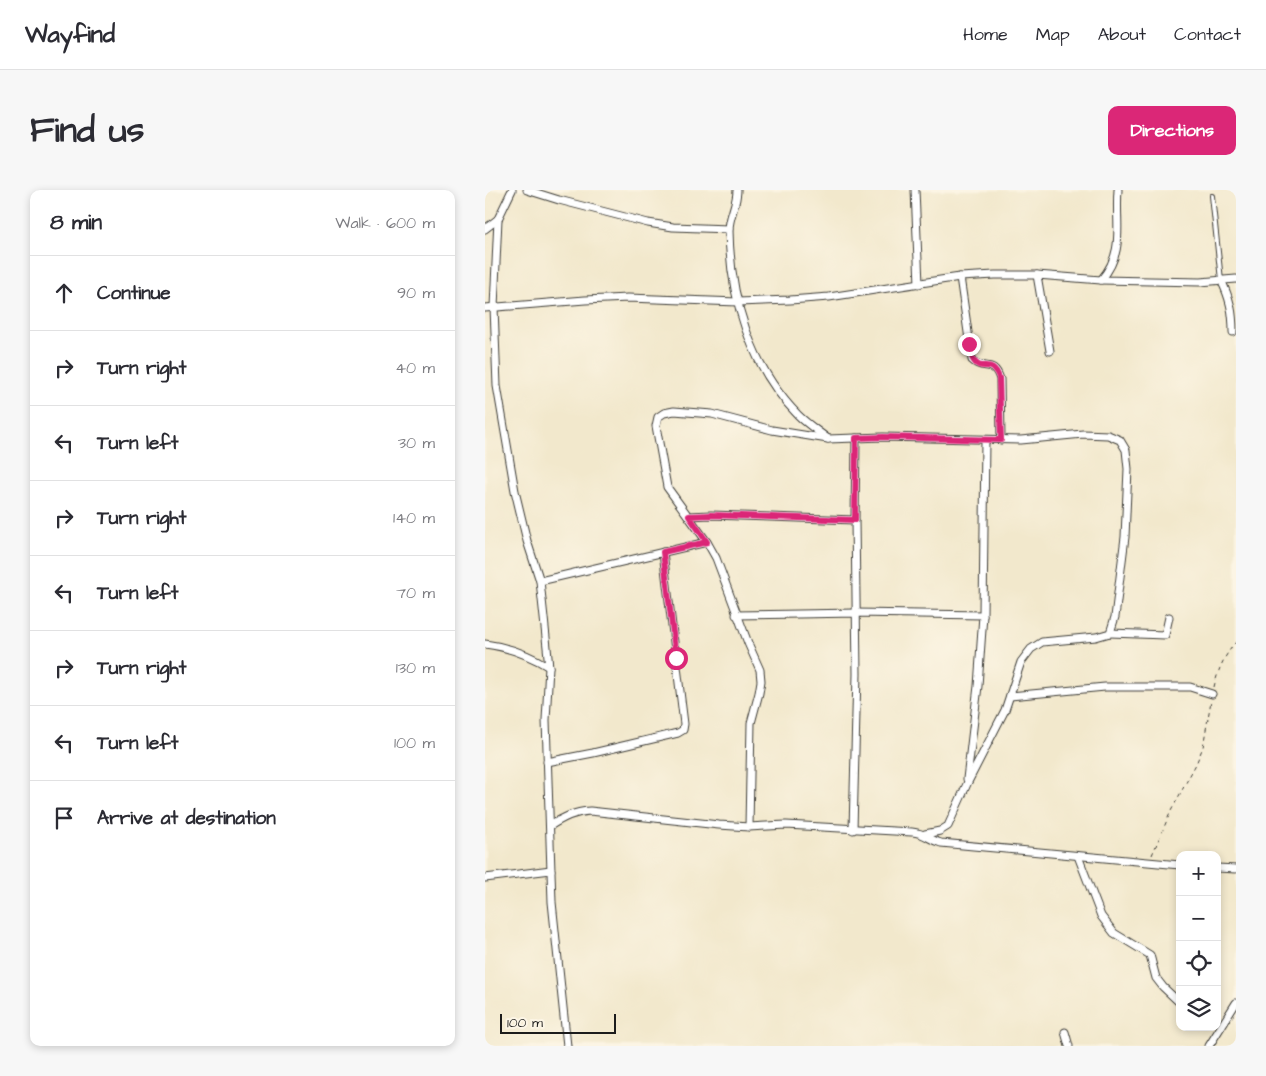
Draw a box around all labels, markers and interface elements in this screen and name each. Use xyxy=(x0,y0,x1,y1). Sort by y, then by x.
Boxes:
text: Wayfind xyxy=(25,18,115,52)
text: Home xyxy=(963,22,1008,47)
text: Map xyxy=(1036,22,1070,47)
text: About xyxy=(1098,22,1146,47)
text: Contact xyxy=(1174,22,1241,47)
text: Find us xyxy=(30,106,144,155)
button: Directions xyxy=(1108,106,1236,155)
text: 8 min xyxy=(50,208,102,237)
text: Walk · 600 m xyxy=(335,212,435,234)
icon: ahead xyxy=(50,279,78,307)
text: Continue xyxy=(97,280,171,307)
text: 90 m xyxy=(397,282,435,304)
route end xyxy=(958,333,981,356)
icon: right xyxy=(50,354,78,382)
text: Turn right xyxy=(97,355,186,382)
text: 40 m xyxy=(395,357,435,379)
icon: left xyxy=(50,429,78,457)
text: Turn left xyxy=(97,430,178,457)
text: 30 m xyxy=(398,432,435,454)
icon: right xyxy=(50,504,78,532)
text: Turn right xyxy=(97,505,186,532)
text: 140 m xyxy=(393,507,435,529)
icon: left xyxy=(50,579,78,607)
text: Turn left xyxy=(97,580,178,607)
text: 70 m xyxy=(396,582,435,604)
route start xyxy=(665,647,688,670)
icon: right xyxy=(50,654,78,682)
text: Turn right xyxy=(97,655,186,682)
text: 130 m xyxy=(396,657,435,679)
icon: left xyxy=(50,729,78,757)
text: Turn left xyxy=(97,730,178,757)
text: 100 m xyxy=(394,732,435,754)
icon: arrive xyxy=(50,804,78,832)
text: Arrive at destination xyxy=(97,805,276,832)
map controls xyxy=(1176,851,1221,1031)
button: + xyxy=(1176,851,1221,896)
button: − xyxy=(1176,896,1221,941)
button: locate xyxy=(1176,941,1221,986)
button: layers xyxy=(1176,986,1221,1031)
scale bar xyxy=(500,1011,616,1034)
text: 100 m xyxy=(507,1013,543,1033)

